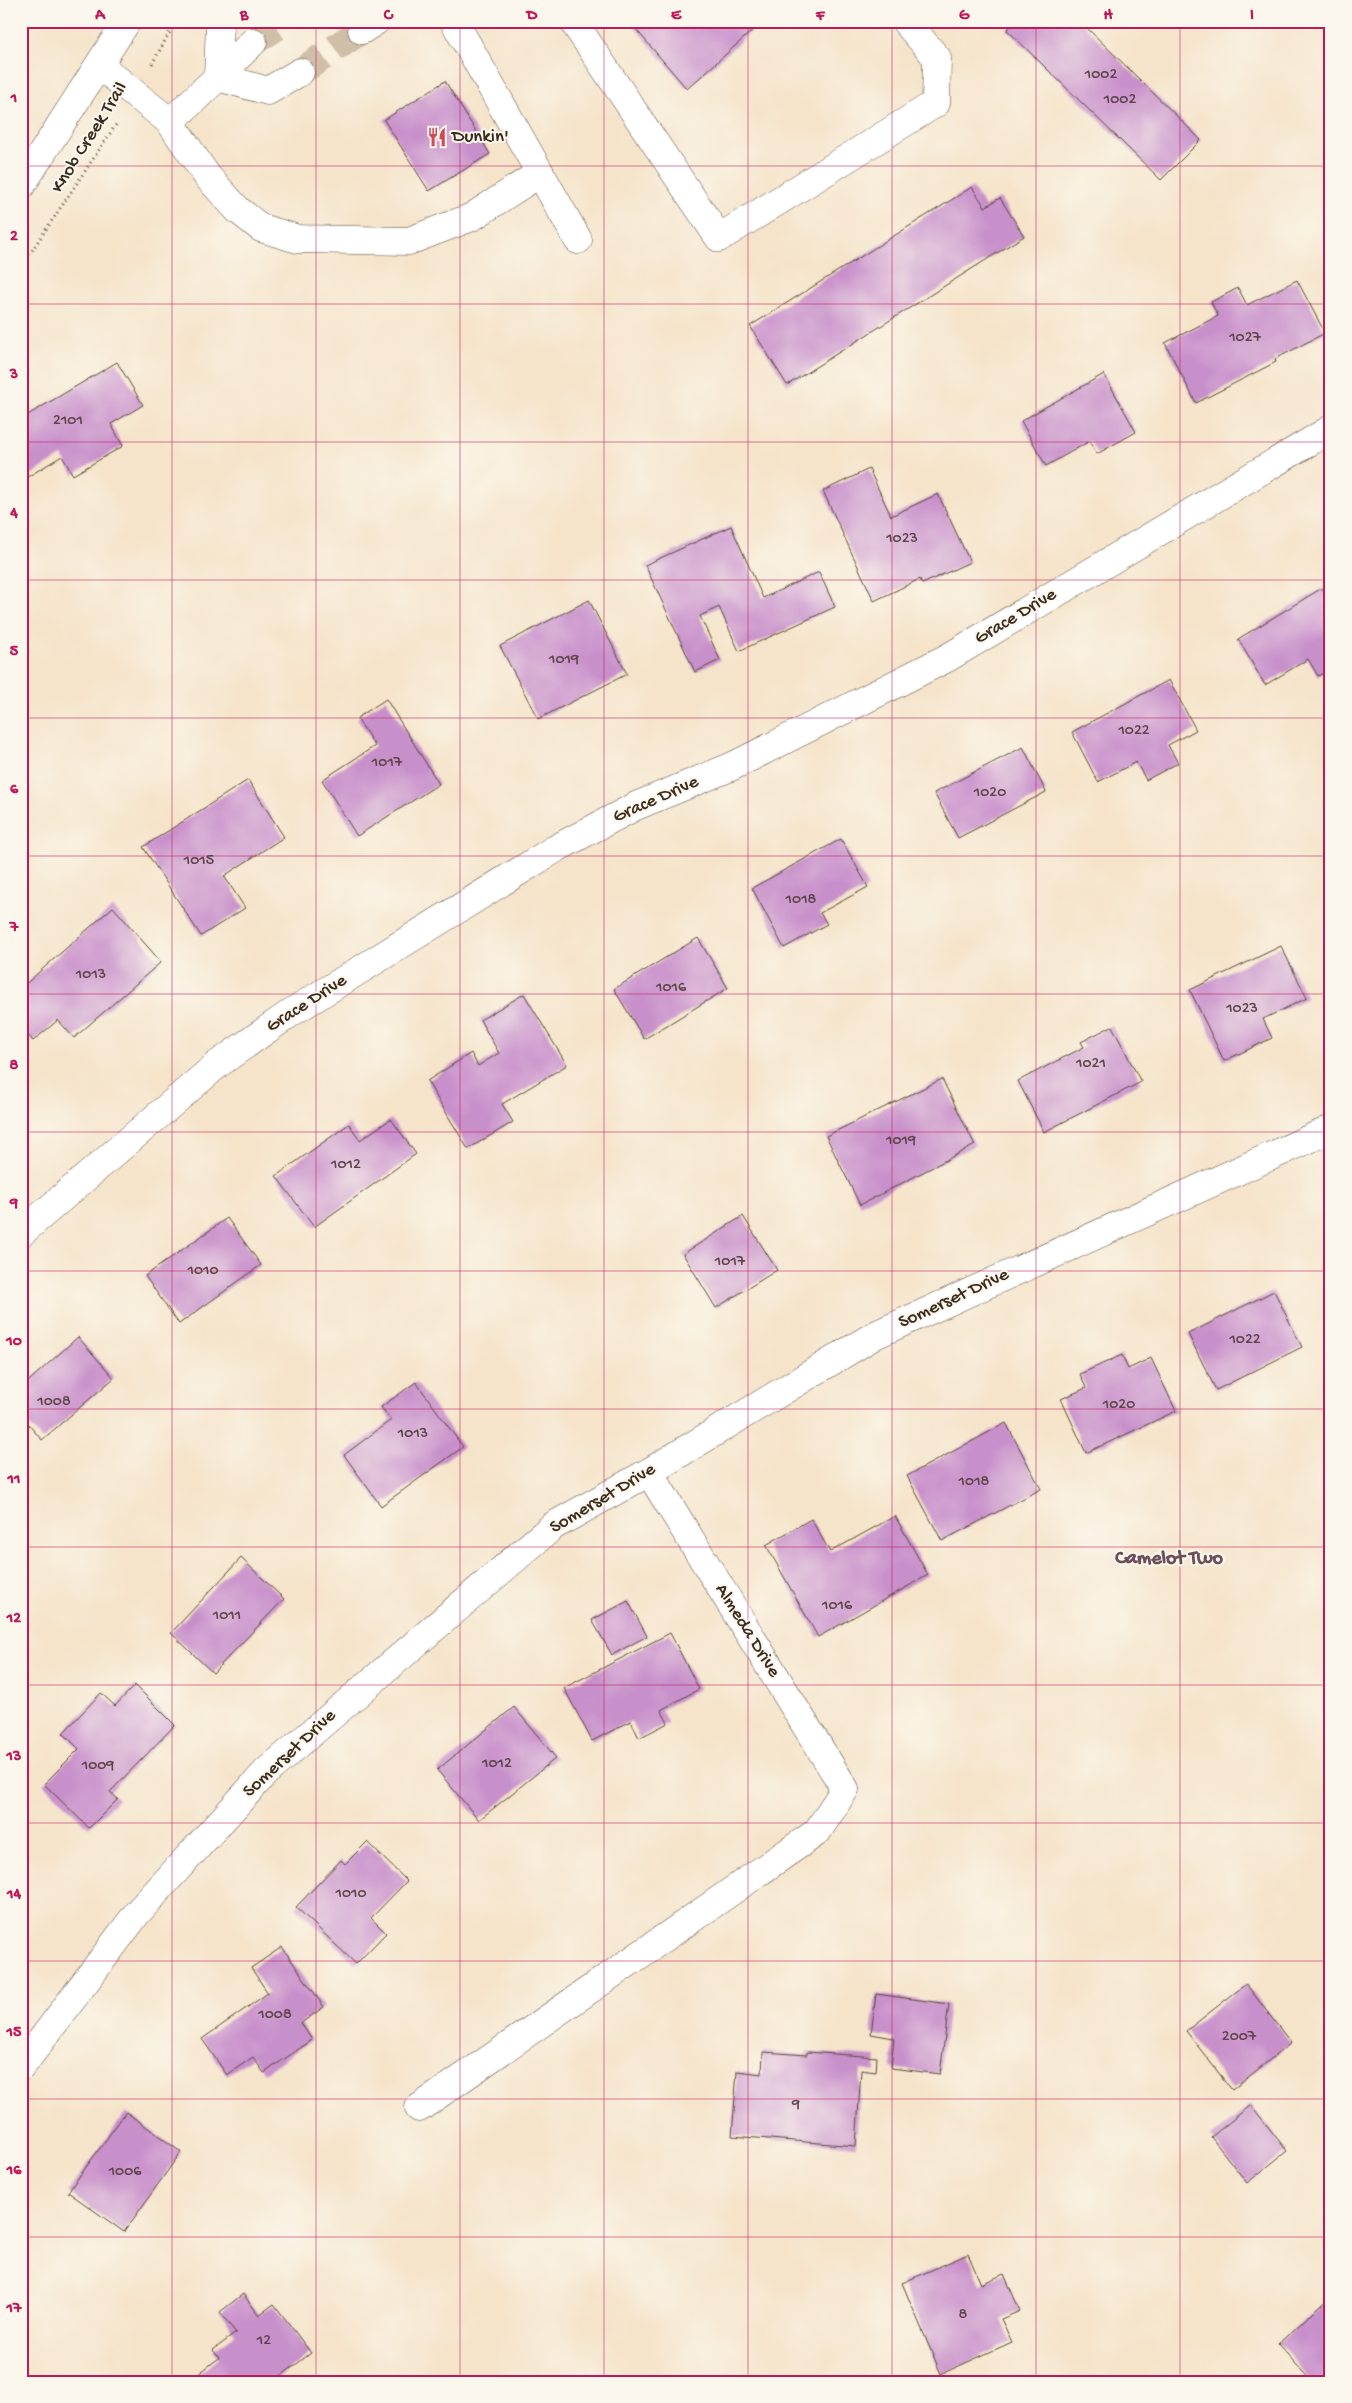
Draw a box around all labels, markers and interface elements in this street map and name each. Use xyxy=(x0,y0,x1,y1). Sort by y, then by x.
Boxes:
text: A xyxy=(94,7,106,26)
text: B xyxy=(239,7,249,26)
text: C xyxy=(383,7,394,26)
text: D xyxy=(525,7,538,26)
text: E xyxy=(671,7,682,26)
text: F xyxy=(815,7,826,26)
text: G xyxy=(959,7,970,26)
text: H xyxy=(1103,7,1113,26)
text: I xyxy=(1250,7,1254,26)
house number: 1002 xyxy=(1084,66,1117,85)
street label: Knob Creek Trail xyxy=(47,78,133,198)
text: 1 xyxy=(10,90,17,109)
house number: 1002 xyxy=(1103,91,1136,110)
restaurant icon: Dunkin' xyxy=(426,126,448,148)
place label: Dunkin' xyxy=(450,126,509,149)
text: 2 xyxy=(10,228,18,247)
house number: 1027 xyxy=(1228,329,1262,348)
text: 3 xyxy=(9,366,18,385)
house number: 2101 xyxy=(53,412,83,431)
text: 4 xyxy=(9,505,18,524)
house number: 1023 xyxy=(885,530,918,549)
street label: Grace Drive xyxy=(971,583,1061,650)
text: 5 xyxy=(10,643,19,662)
house number: 1019 xyxy=(548,651,579,670)
house number: 1022 xyxy=(1117,722,1150,741)
house number: 1017 xyxy=(371,754,403,773)
street label: Grace Drive xyxy=(610,771,703,829)
text: 6 xyxy=(10,781,19,800)
house number: 1020 xyxy=(973,784,1006,803)
house number: 1015 xyxy=(183,852,214,871)
house number: 1018 xyxy=(785,891,817,910)
text: 7 xyxy=(9,919,19,938)
house number: 1013 xyxy=(75,966,106,985)
street label: Grace Drive xyxy=(262,969,352,1039)
house number: 1016 xyxy=(655,979,687,998)
house number: 1023 xyxy=(1225,1000,1258,1019)
house number: 1021 xyxy=(1075,1055,1106,1074)
text: 8 xyxy=(10,1057,19,1076)
house number: 1019 xyxy=(885,1132,916,1151)
house number: 1012 xyxy=(330,1156,361,1175)
text: 9 xyxy=(9,1195,18,1214)
house number: 1017 xyxy=(714,1253,746,1272)
house number: 1010 xyxy=(186,1262,219,1281)
street label: Somerset Drive xyxy=(895,1263,1013,1335)
house number: 1022 xyxy=(1228,1331,1261,1350)
text: 10 xyxy=(5,1333,22,1352)
house number: 1008 xyxy=(36,1393,71,1412)
house number: 1020 xyxy=(1102,1396,1135,1415)
house number: 1013 xyxy=(397,1425,428,1444)
street label: Somerset Drive xyxy=(546,1458,660,1540)
text: 11 xyxy=(7,1471,20,1490)
house number: 1018 xyxy=(958,1473,990,1492)
district label: Camelot Two xyxy=(1114,1548,1223,1571)
street label: Almeda Drive xyxy=(709,1580,785,1682)
house number: 1016 xyxy=(821,1597,853,1616)
house number: 1011 xyxy=(212,1607,241,1626)
text: 12 xyxy=(6,1610,21,1629)
street label: Somerset Drive xyxy=(239,1705,342,1803)
text: 13 xyxy=(6,1748,21,1767)
house number: 1012 xyxy=(481,1755,512,1774)
house number: 1009 xyxy=(81,1757,114,1776)
house number: 1010 xyxy=(334,1885,367,1904)
text: 14 xyxy=(6,1886,21,1905)
house number: 1008 xyxy=(257,2006,292,2025)
text: 15 xyxy=(6,2024,22,2043)
house number: 2007 xyxy=(1222,2028,1257,2047)
house number: 9 xyxy=(791,2096,800,2115)
text: 16 xyxy=(6,2162,22,2181)
house number: 1006 xyxy=(108,2163,142,2182)
text: 17 xyxy=(6,2300,22,2319)
house number: 8 xyxy=(959,2306,968,2325)
house number: 12 xyxy=(256,2332,271,2351)

